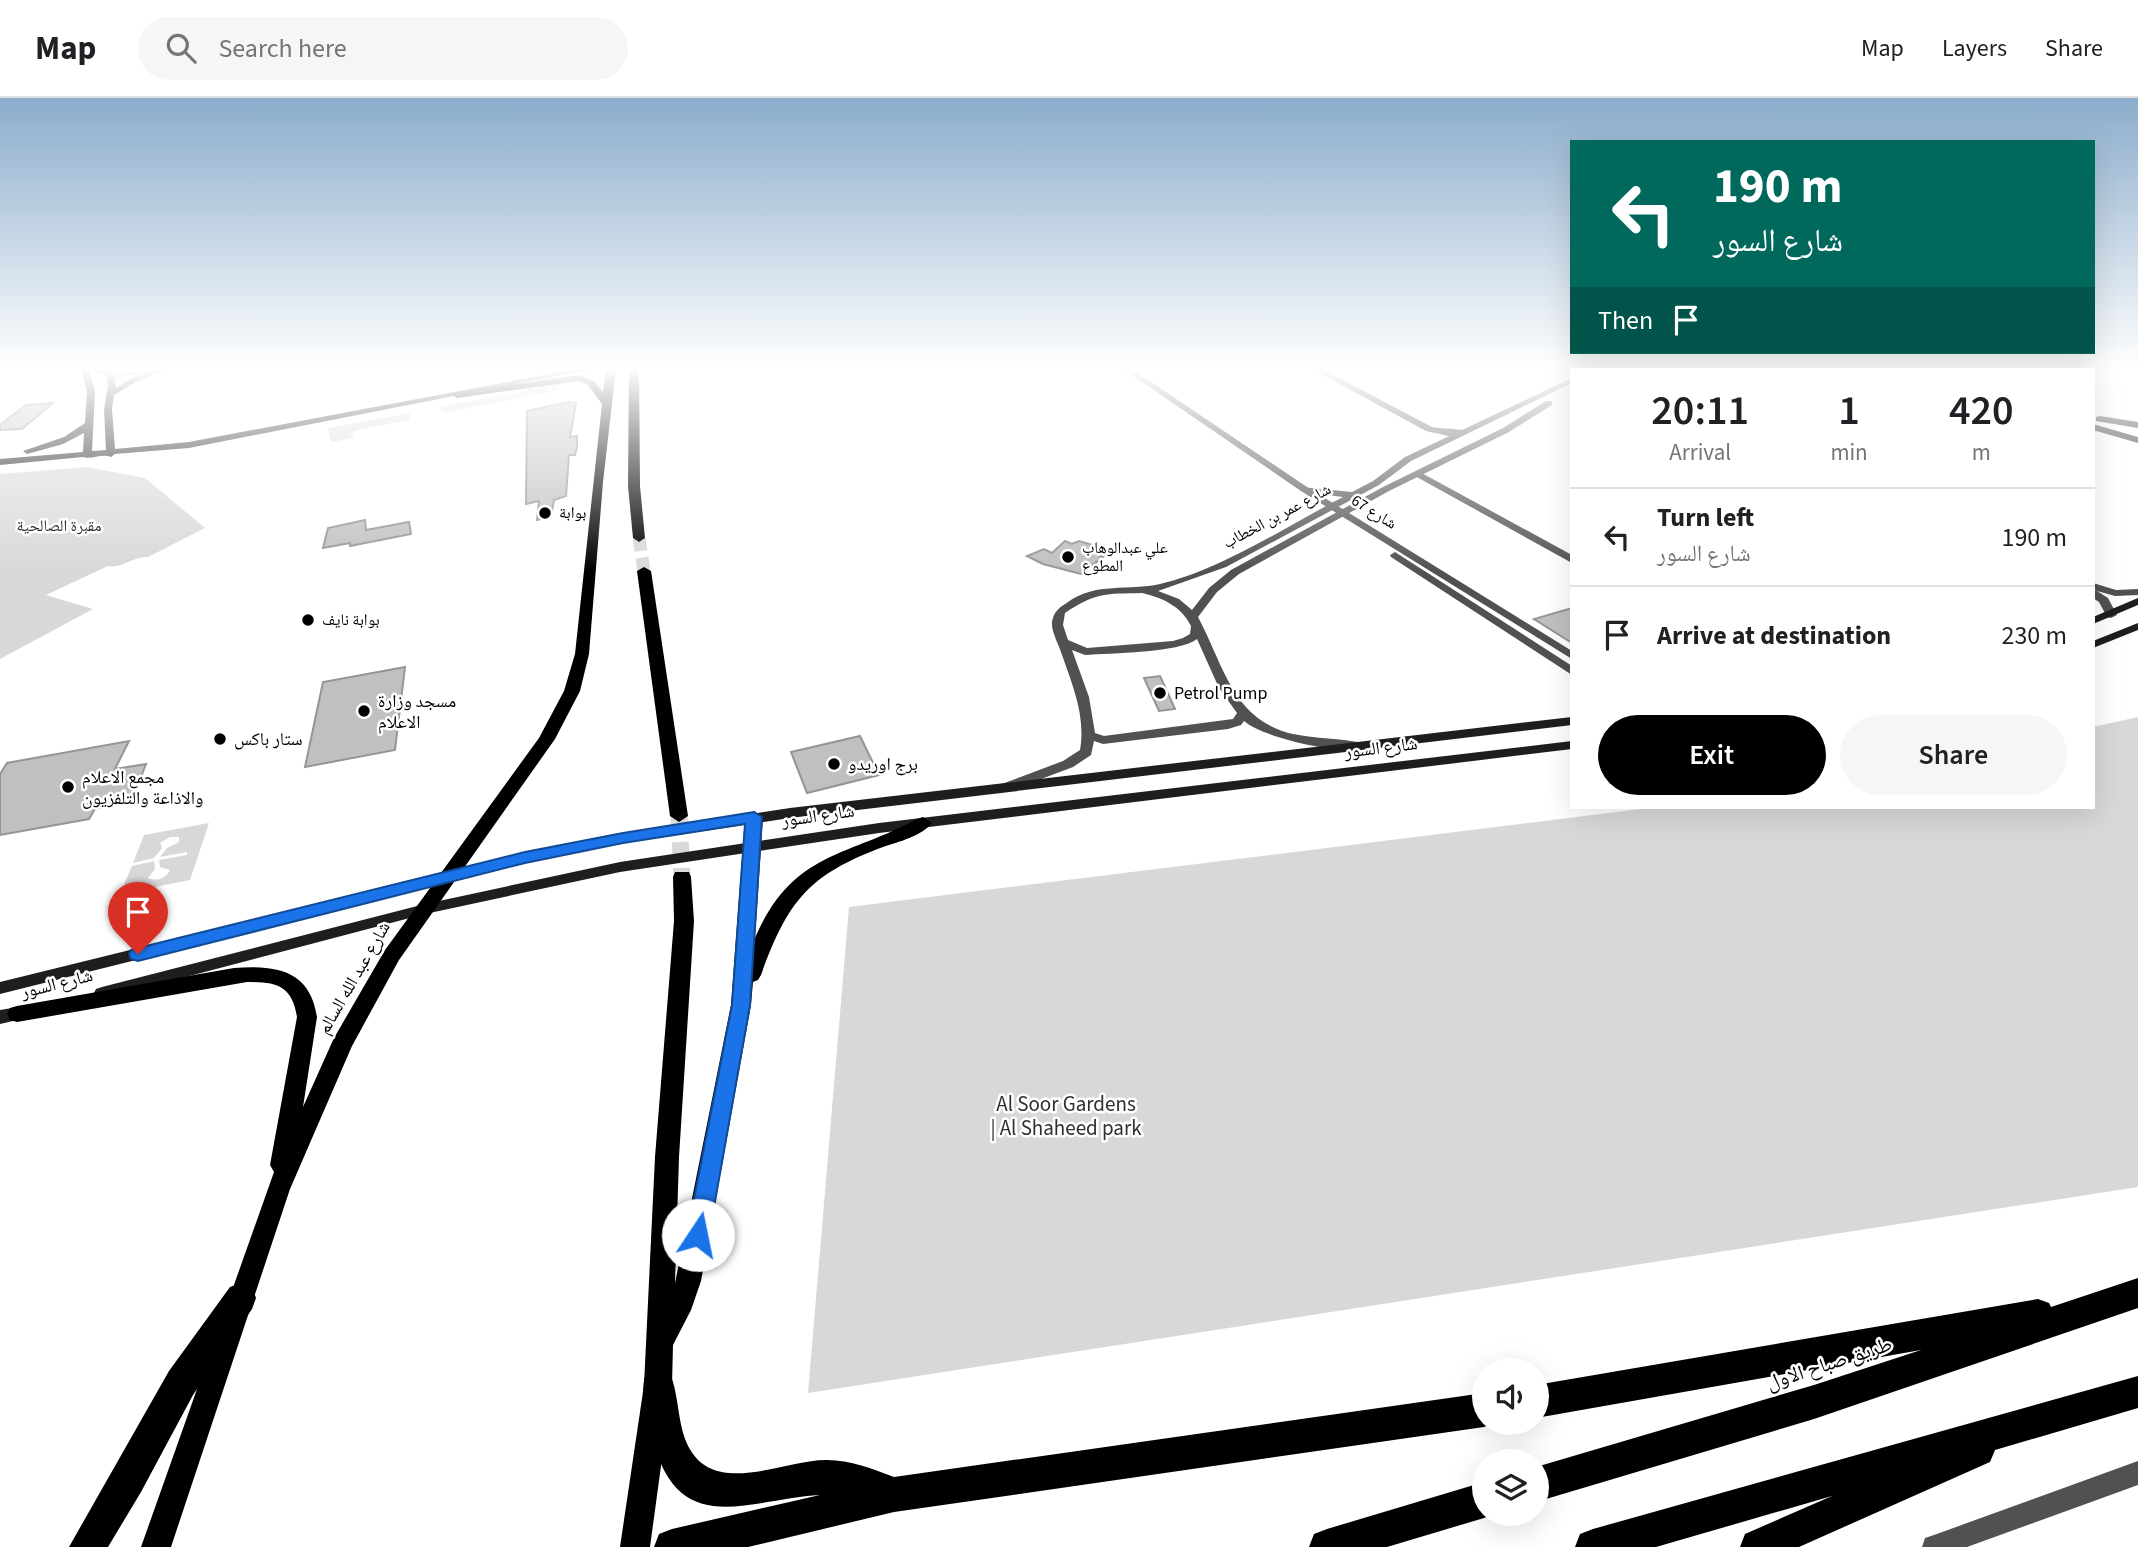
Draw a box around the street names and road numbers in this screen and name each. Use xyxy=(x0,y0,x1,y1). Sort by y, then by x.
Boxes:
street label: شارع عمر بن الخطاب xyxy=(1219,478,1335,554)
street label: شارع 67 xyxy=(1347,490,1401,534)
street label: شارع السور xyxy=(1342,731,1419,765)
street label: شارع السور xyxy=(779,799,856,834)
street label: شارع عبد الله السالم xyxy=(312,917,396,1039)
street label: شارع السور xyxy=(17,963,96,1005)
street label: طريق صباح الاول xyxy=(1762,1329,1896,1397)

